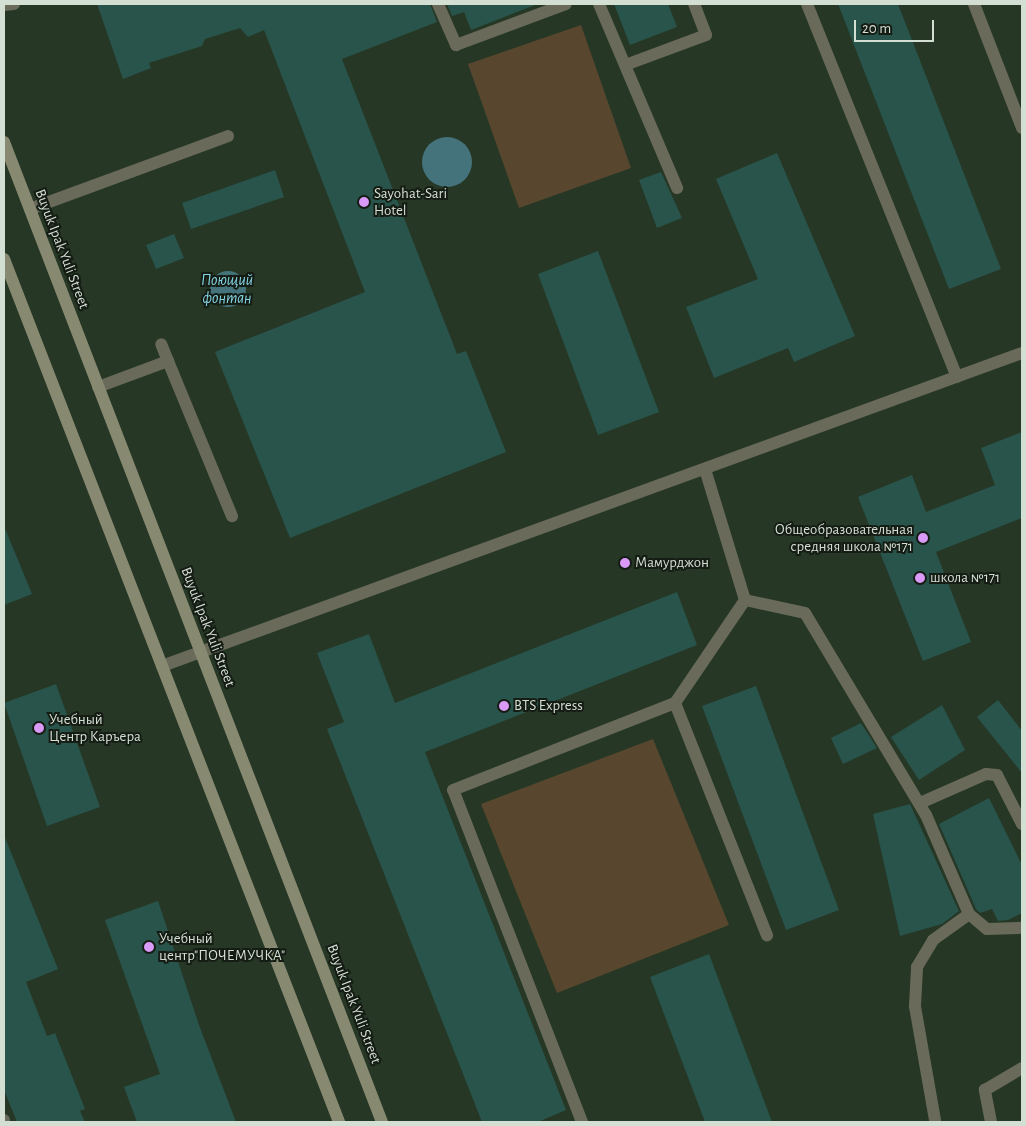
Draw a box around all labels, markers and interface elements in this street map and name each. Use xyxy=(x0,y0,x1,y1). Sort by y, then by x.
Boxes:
scale bar xyxy=(856,10,936,42)
text: 20 m xyxy=(862,21,891,36)
place label: Sayohat-Sari Hotel xyxy=(374,184,447,219)
street label: Buyuk Ipak Yuli Street xyxy=(31,187,93,311)
marker: Sayohat-Sari Hotel xyxy=(358,196,370,208)
water label: Поющий фонтан xyxy=(201,270,253,308)
place label: Общеобразовательная средняя школа №171 xyxy=(775,520,913,555)
marker: Общеобразовательная средняя школа №171 xyxy=(917,532,929,544)
place label: Мамурджон xyxy=(635,554,709,572)
marker: Мамурджон xyxy=(619,557,631,569)
street label: Buyuk Ipak Yuli Street xyxy=(177,565,239,689)
place label: школа №171 xyxy=(930,569,1000,587)
marker: школа №171 xyxy=(914,572,926,584)
place label: BTS Express xyxy=(514,697,583,715)
marker: BTS Express xyxy=(498,700,510,712)
place label: Учебный Центр Каръера xyxy=(49,710,141,745)
marker: Учебный Центр Каръера xyxy=(33,722,45,734)
place label: Учебный центр"ПОЧЕМУЧКА" xyxy=(159,929,285,964)
marker: Учебный центр"ПОЧЕМУЧКА" xyxy=(143,941,155,953)
street label: Buyuk Ipak Yuli Street xyxy=(323,942,385,1066)

